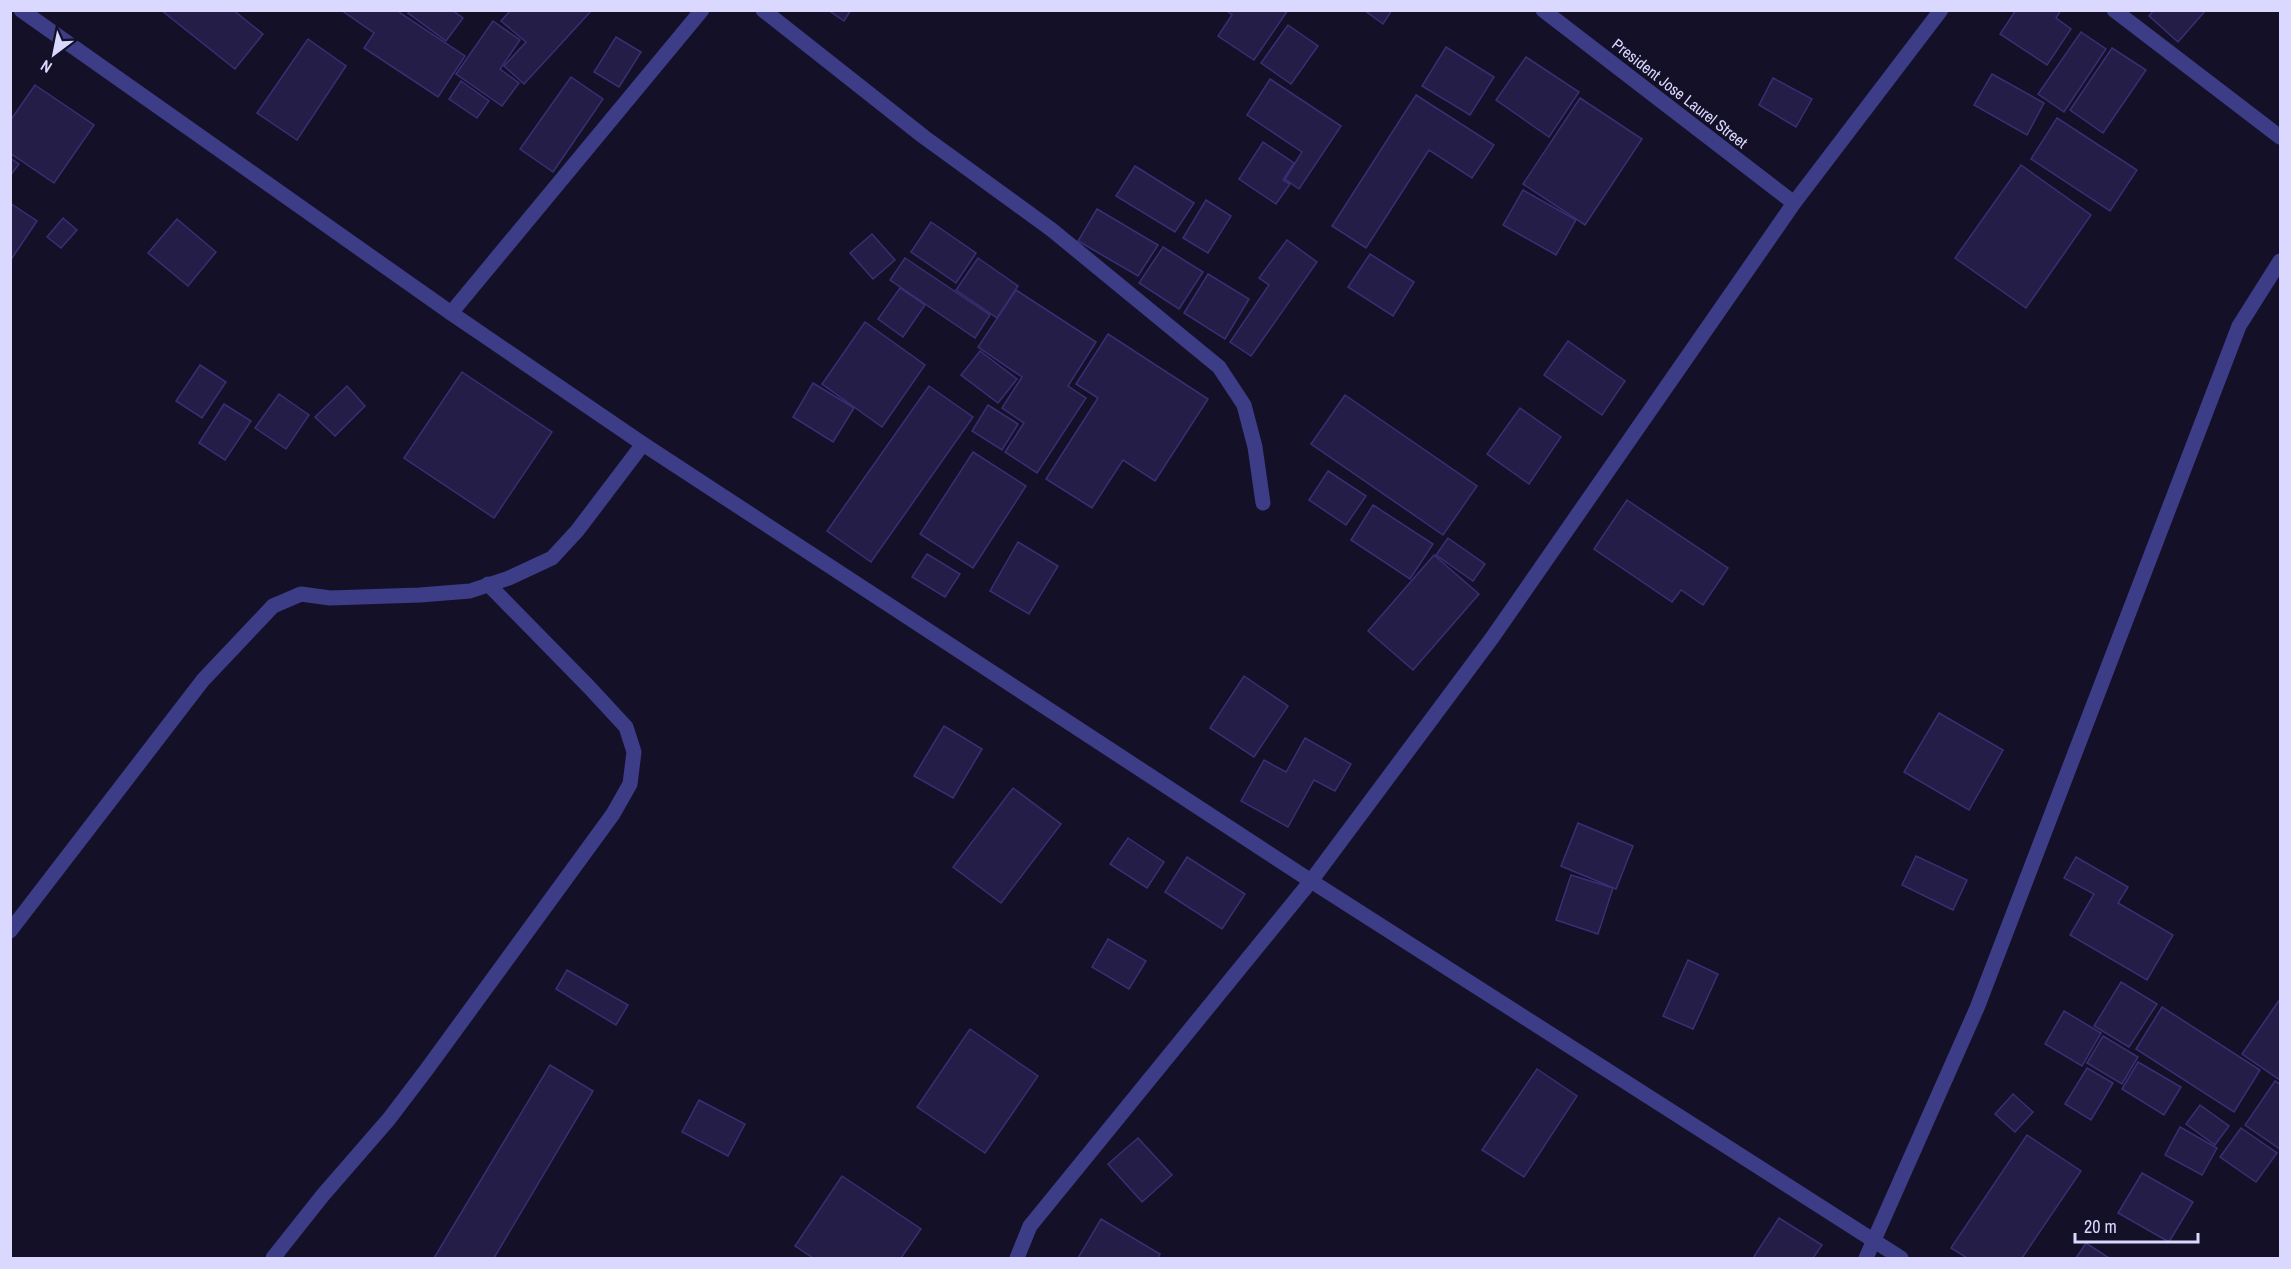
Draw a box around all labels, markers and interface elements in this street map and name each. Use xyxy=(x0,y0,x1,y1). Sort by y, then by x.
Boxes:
north arrow xyxy=(24,24,84,84)
street label: President Jose Laurel Street xyxy=(1608,33,1753,153)
text: N xyxy=(36,55,56,79)
scale bar xyxy=(2075,1206,2198,1244)
text: 20 m xyxy=(2084,1214,2117,1239)

